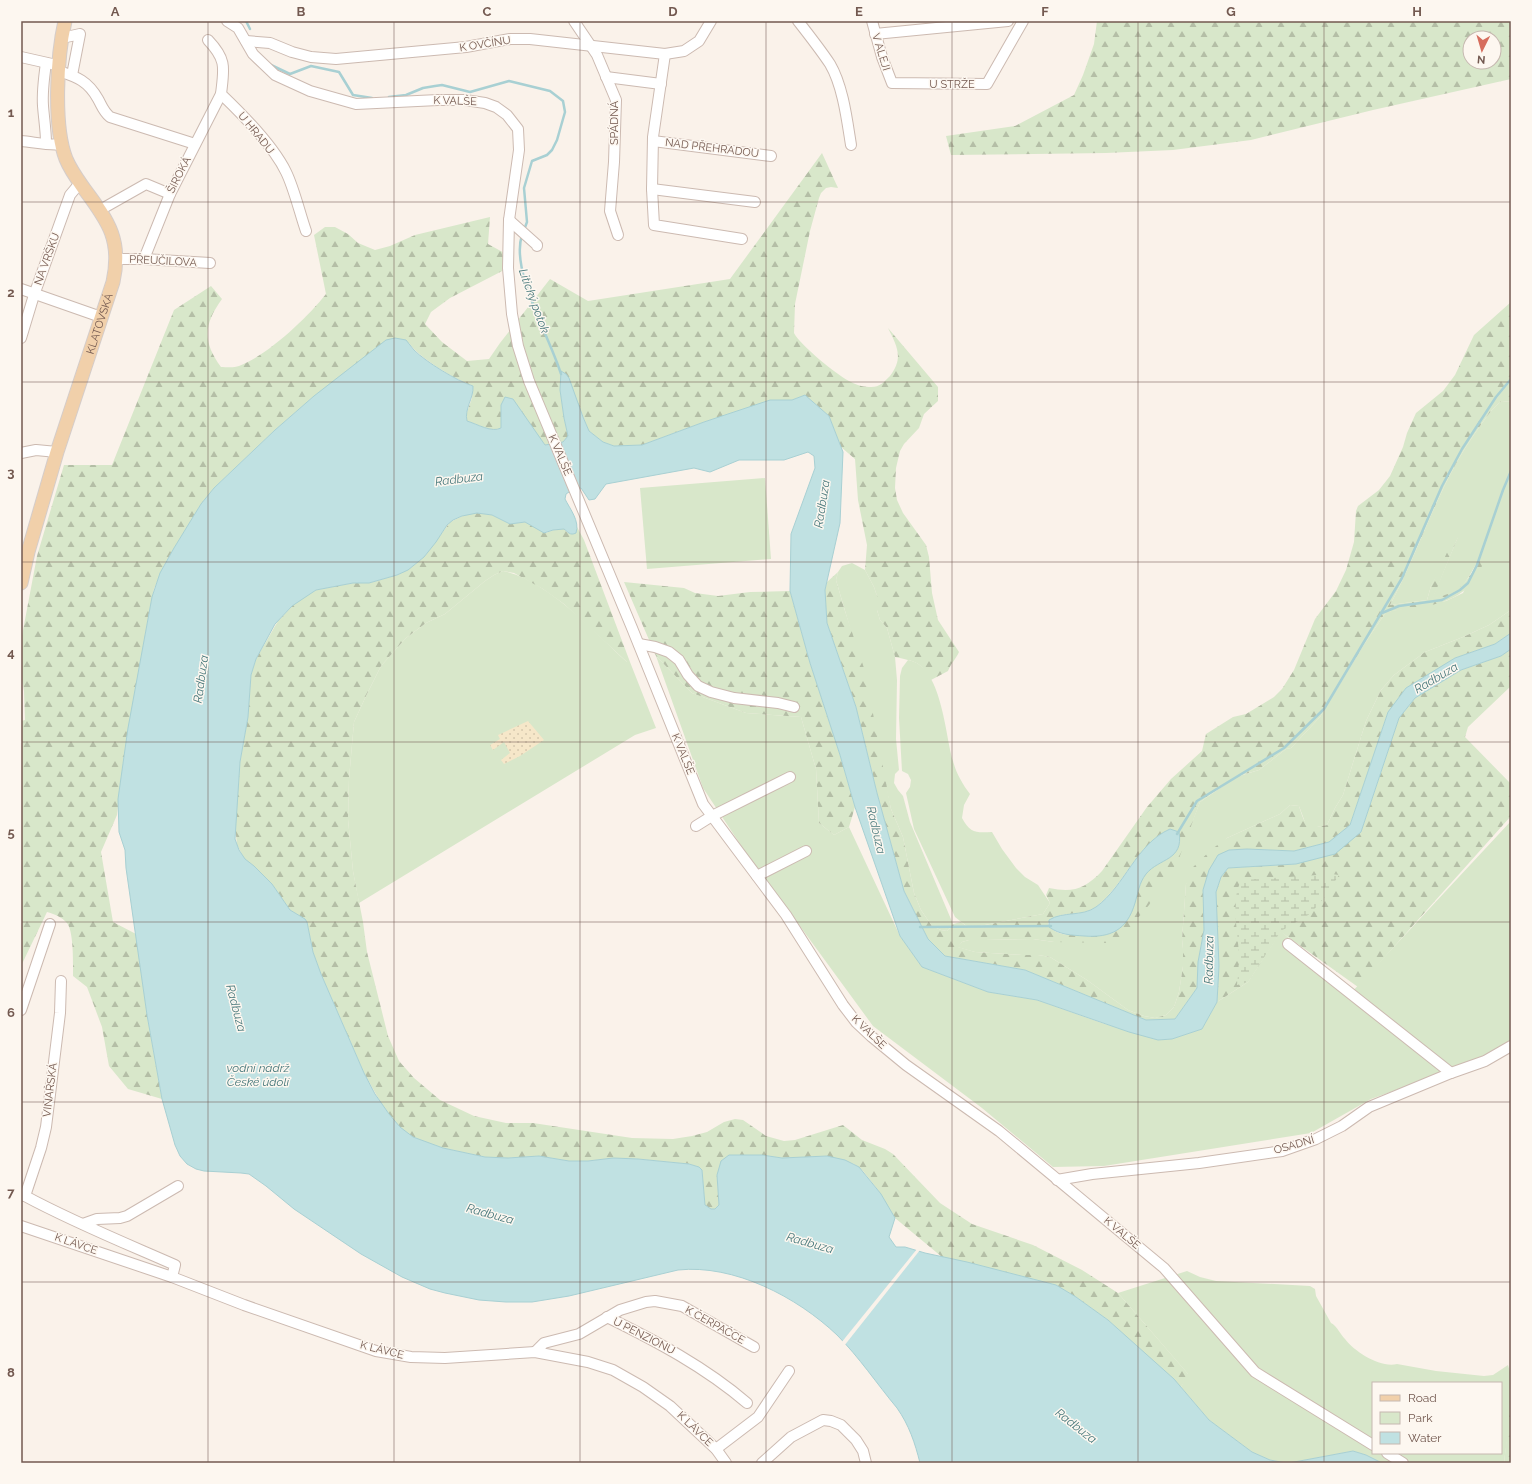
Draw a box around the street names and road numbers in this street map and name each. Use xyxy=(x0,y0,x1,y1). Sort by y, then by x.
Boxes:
street label: V ALEJI xyxy=(869,32,893,72)
street label: K OVČÍNU xyxy=(458,33,512,54)
street label: U STRŽE xyxy=(929,77,975,91)
street label: K VALŠE xyxy=(433,93,477,108)
street label: SPÁDNÁ xyxy=(607,100,621,145)
street label: U HRADU xyxy=(235,109,277,157)
street label: NAD PŘEHRADOU xyxy=(664,135,760,160)
street label: ŠIROKÁ xyxy=(163,154,194,195)
street label: NA VRŠKU xyxy=(31,231,62,287)
street label: PŘEUČILOVA xyxy=(129,252,198,269)
street label: KLATOVSKÁ xyxy=(83,291,115,356)
street label: K VALŠE xyxy=(546,432,576,478)
street label: K VALŠE xyxy=(669,731,698,777)
street label: K VALŠE xyxy=(849,1012,890,1052)
street label: VINAŘSKÁ xyxy=(39,1061,60,1118)
street label: OSADNÍ xyxy=(1272,1132,1316,1157)
street label: K VALŠE xyxy=(1101,1213,1144,1252)
street label: K LÁVCE xyxy=(53,1230,100,1257)
street label: K ČERPAČCE xyxy=(683,1302,748,1347)
street label: U PENZIONU xyxy=(611,1315,677,1357)
street label: K LÁVCE xyxy=(359,1337,406,1362)
street label: K LÁVCE xyxy=(675,1408,716,1449)

